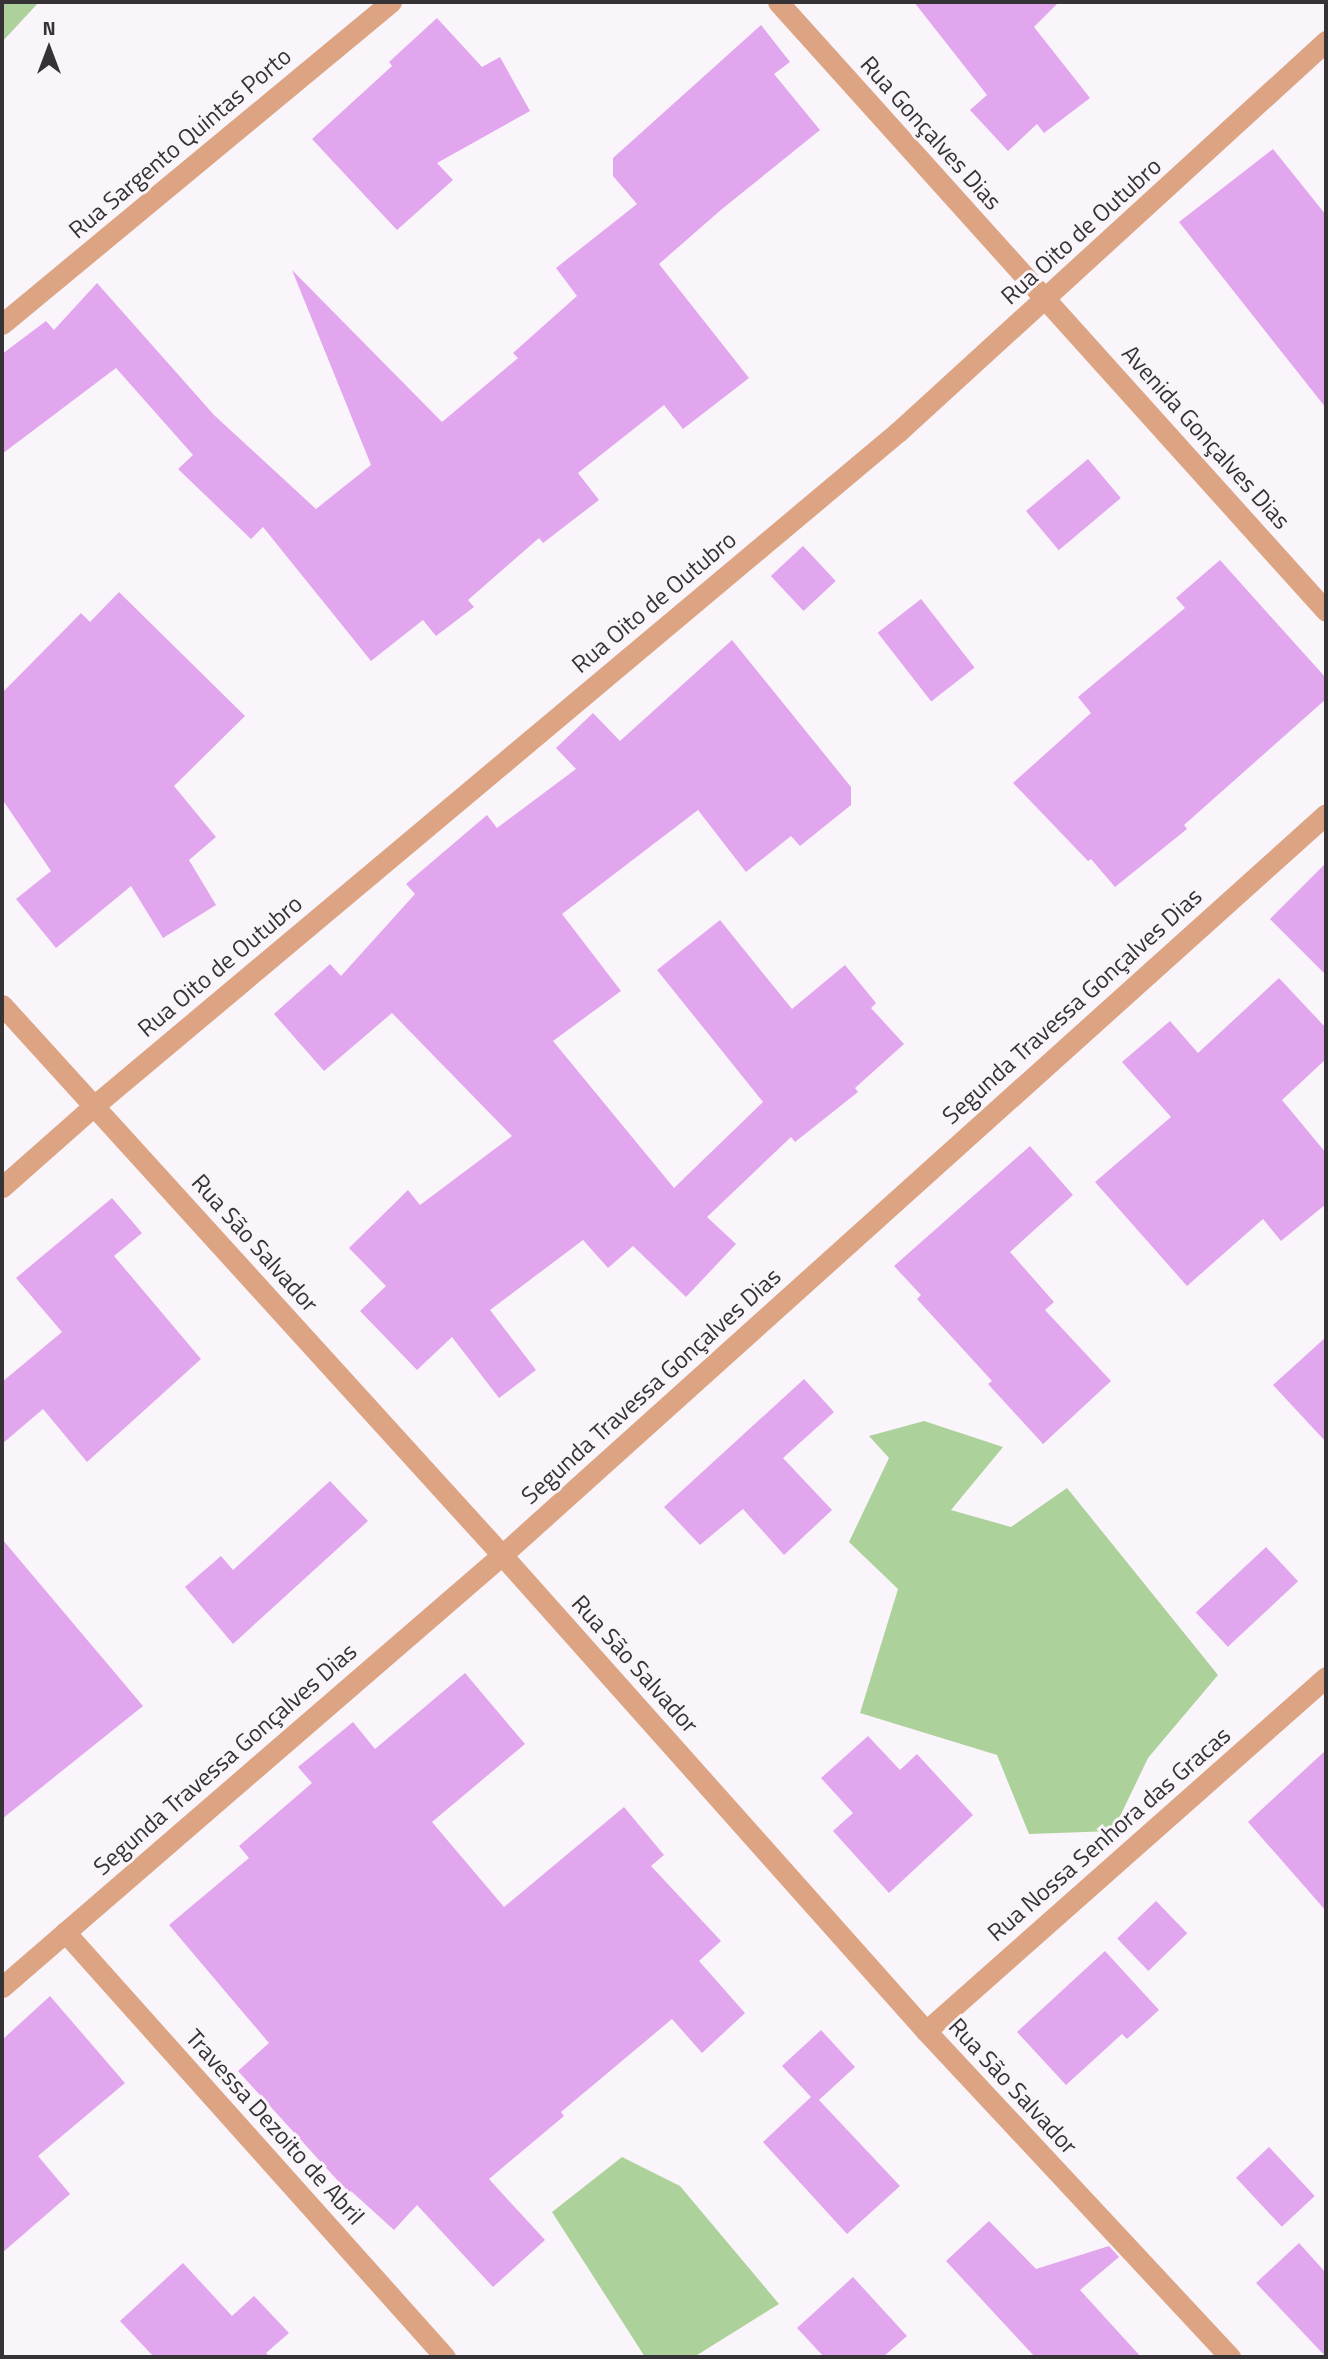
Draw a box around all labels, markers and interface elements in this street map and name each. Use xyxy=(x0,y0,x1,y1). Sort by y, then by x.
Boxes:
text: N xyxy=(42,13,56,42)
north arrow xyxy=(14,14,84,84)
street label: Rua Sargento Quintas Porto xyxy=(63,42,297,244)
street label: Rua Gonçalves Dias xyxy=(854,50,1008,216)
street label: Rua Oito de Outubro xyxy=(995,152,1167,310)
street label: Avenida Gonçalves Dias xyxy=(1116,339,1296,535)
street label: Rua Oito de Outubro xyxy=(566,525,742,679)
street label: Segunda Travessa Gonçalves Dias xyxy=(936,882,1208,1130)
street label: Rua Oito de Outubro xyxy=(132,889,308,1043)
street label: Rua São Salvador xyxy=(186,1168,324,1318)
street label: Segunda Travessa Gonçalves Dias xyxy=(515,1262,787,1510)
street label: Rua São Salvador xyxy=(566,1589,704,1739)
street label: Segunda Travessa Gonçalves Dias xyxy=(88,1637,362,1881)
street label: Rua Nossa Senhora das Gracas xyxy=(982,1721,1236,1947)
street label: Rua São Salvador xyxy=(943,2012,1083,2160)
street label: Travessa Dezoito de Abril xyxy=(180,2023,370,2231)

